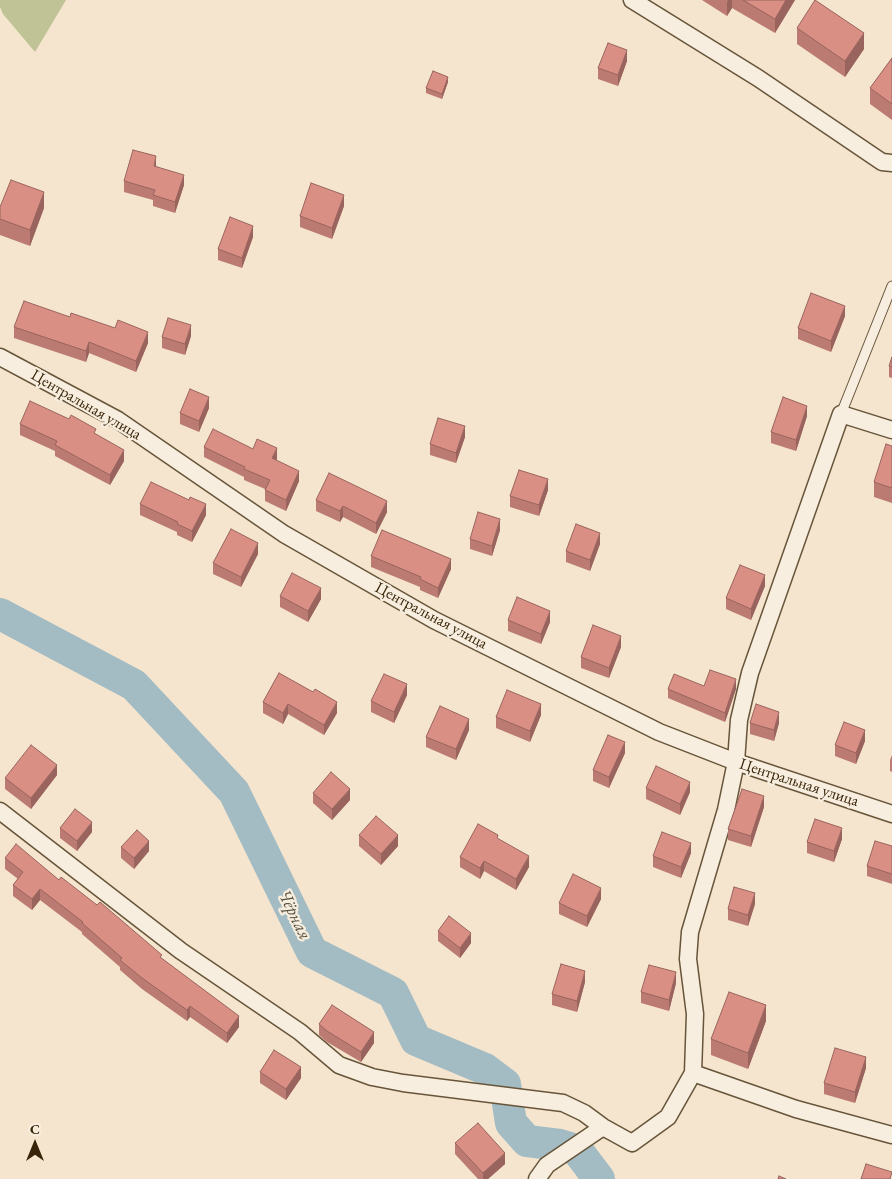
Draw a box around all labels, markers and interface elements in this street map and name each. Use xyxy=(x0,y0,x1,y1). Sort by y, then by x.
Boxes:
street label: Центральная улица xyxy=(27,366,145,444)
street label: Центральная улица xyxy=(372,578,490,654)
street label: Центральная улица xyxy=(737,755,861,811)
water label: Чёрная xyxy=(273,886,315,944)
north arrow xyxy=(10,1119,60,1169)
text: С xyxy=(30,1120,40,1138)

